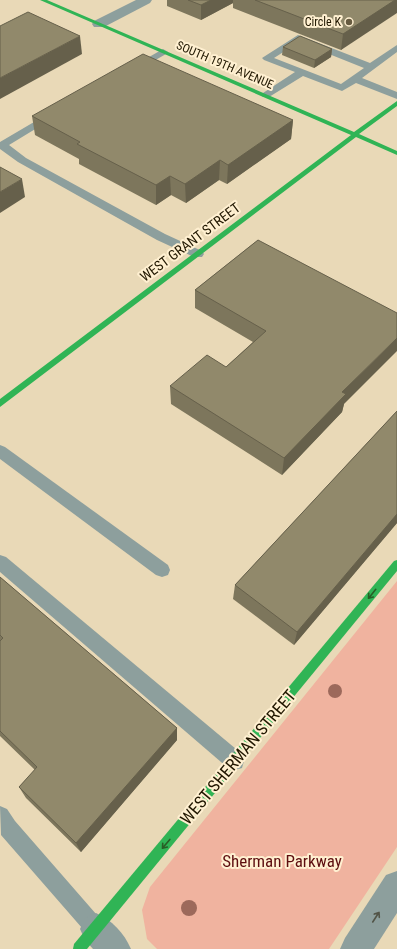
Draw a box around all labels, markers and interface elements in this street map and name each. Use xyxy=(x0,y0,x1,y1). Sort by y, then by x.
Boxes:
place label: Circle K xyxy=(305,15,341,29)
marker: Circle K xyxy=(344,17,354,27)
street label: SOUTH 19TH AVENUE xyxy=(174,38,276,92)
street label: WEST GRANT STREET xyxy=(137,199,243,285)
one-way arrow xyxy=(368,589,377,600)
street label: WEST SHERMAN STREET xyxy=(176,686,300,828)
one-way arrow xyxy=(161,839,170,850)
park label: Sherman Parkway xyxy=(222,851,342,871)
one-way arrow xyxy=(372,912,380,923)

